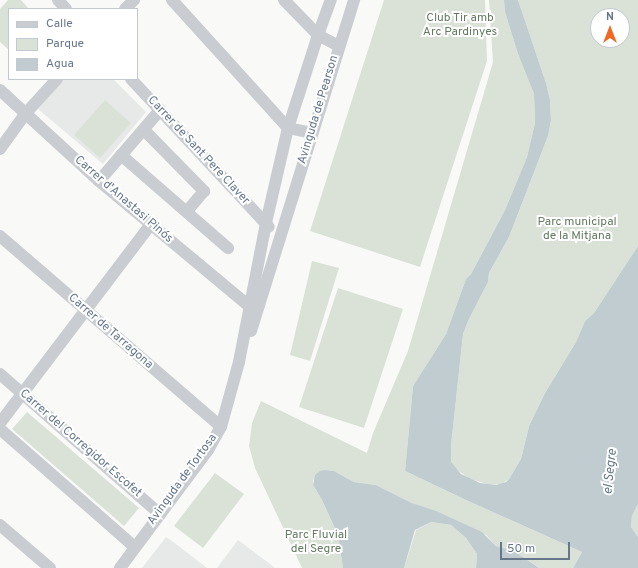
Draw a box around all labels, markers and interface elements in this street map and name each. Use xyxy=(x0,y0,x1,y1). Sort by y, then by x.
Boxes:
legend xyxy=(8,8,138,80)
north arrow xyxy=(590,8,630,48)
text: N xyxy=(606,10,614,24)
park label: Club Tir amb Arc Pardinyes xyxy=(423,12,497,40)
text: Calle xyxy=(46,16,73,32)
text: Parque xyxy=(46,36,84,52)
street label: Avinguda de Pearson xyxy=(296,54,342,166)
text: Agua xyxy=(46,56,74,72)
street label: Carrer de Sant Pere Claver xyxy=(144,94,252,208)
street label: Carrer d'Anastasi Pinós xyxy=(71,153,175,247)
park label: Parc municipal de la Mitjana xyxy=(537,216,617,244)
street label: Carrer de Tarragona xyxy=(65,291,155,373)
street label: Carrer del Corregidor Escofet xyxy=(16,387,144,501)
street label: Avinguda de Tortosa xyxy=(145,432,221,528)
water label: el Segre xyxy=(601,449,621,495)
park label: Parc Fluvial del Segre xyxy=(285,529,347,557)
scale bar xyxy=(502,534,572,560)
text: 50 m xyxy=(507,541,535,557)

